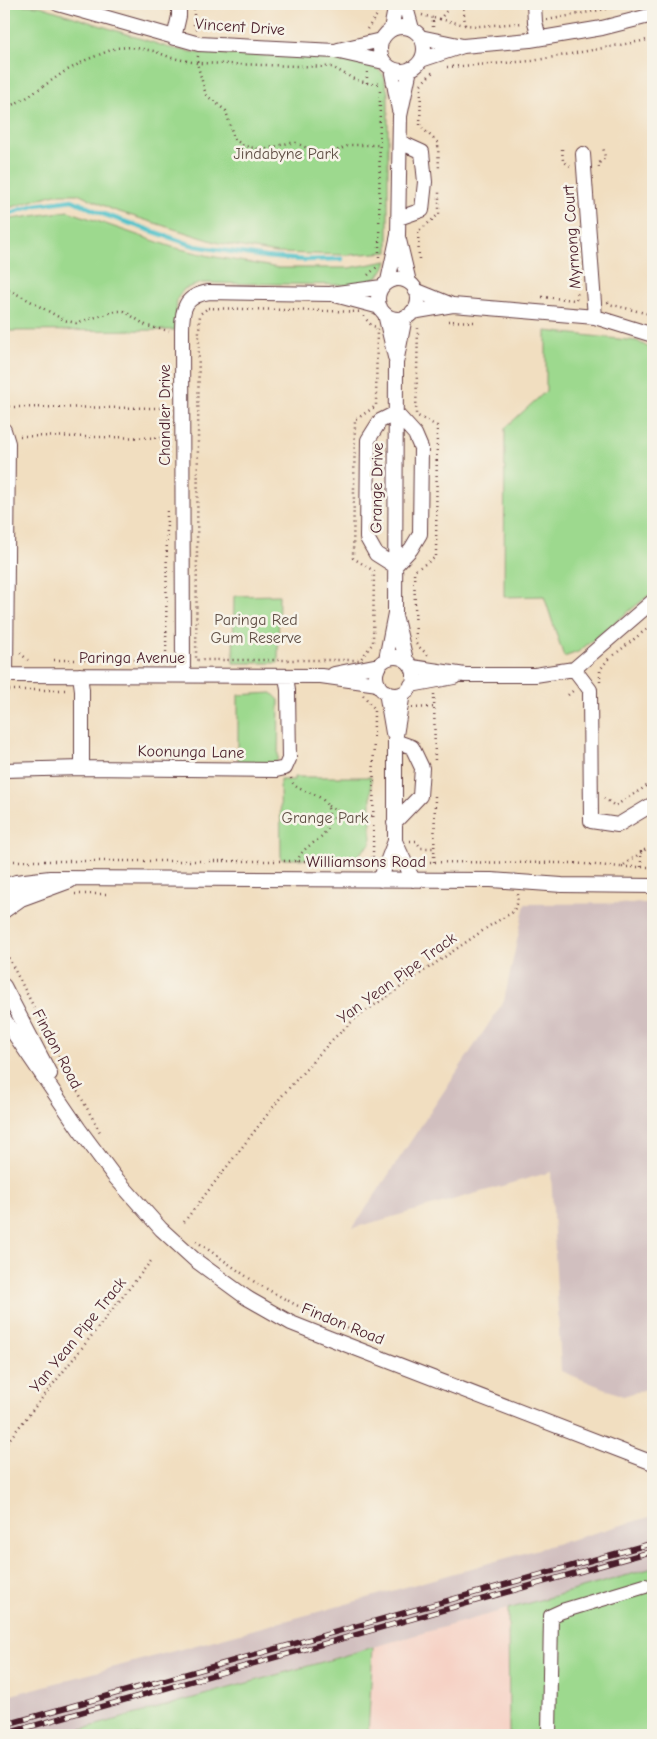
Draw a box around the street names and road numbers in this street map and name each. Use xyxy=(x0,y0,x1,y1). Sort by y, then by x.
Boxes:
street label: Vincent Drive xyxy=(194,15,286,39)
street label: Myrnong Court xyxy=(559,184,585,290)
street label: Chandler Drive xyxy=(156,364,174,466)
street label: Grange Drive xyxy=(367,442,387,534)
street label: Paringa Avenue xyxy=(79,649,185,667)
street label: Koonunga Lane xyxy=(137,742,245,762)
street label: Williamsons Road xyxy=(306,853,426,871)
street label: Yan Yean Pipe Track xyxy=(334,929,460,1027)
street label: Findon Road xyxy=(29,1006,85,1092)
street label: Yan Yean Pipe Track xyxy=(26,1274,130,1396)
street label: Findon Road xyxy=(299,1299,387,1349)

